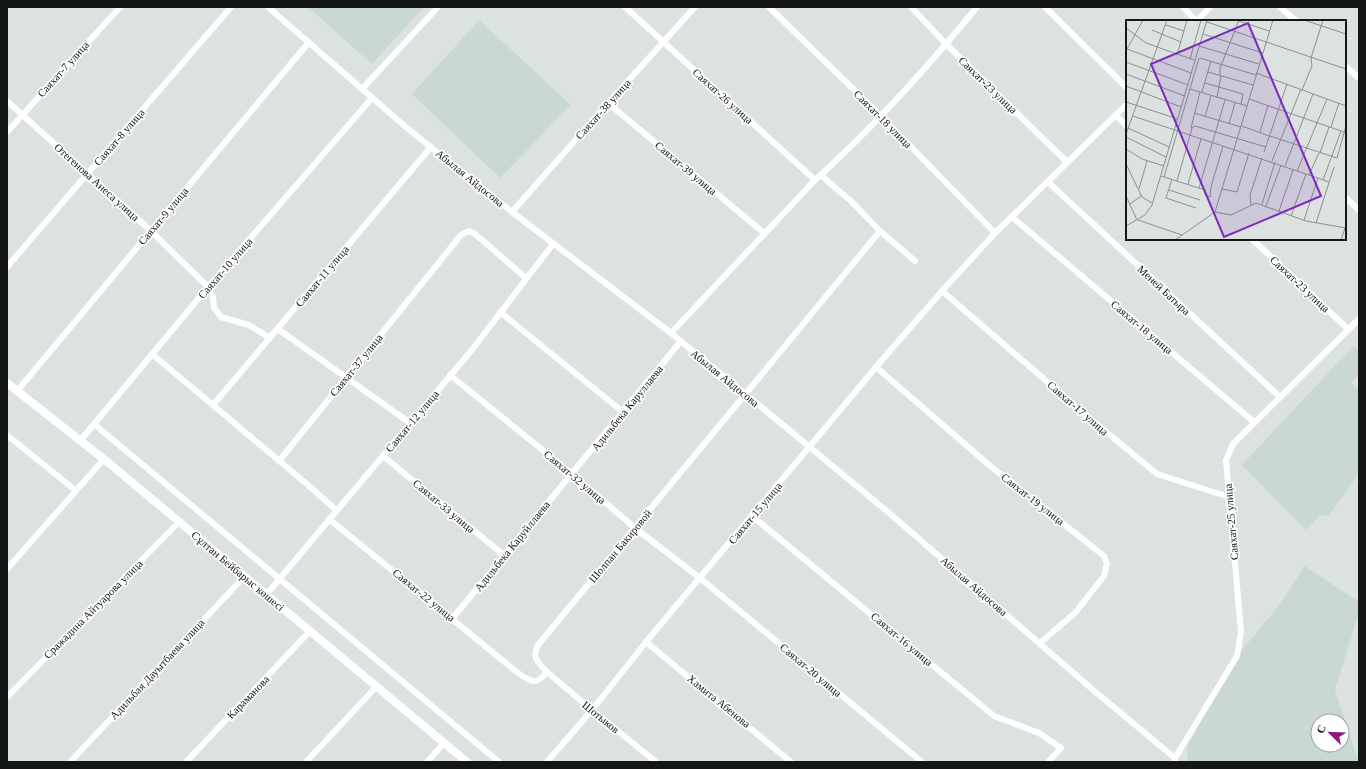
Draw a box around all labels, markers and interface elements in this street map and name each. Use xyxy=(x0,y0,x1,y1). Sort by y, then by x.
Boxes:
inset map xyxy=(1126,20,1346,240)
street label: Саяхат-7 улица xyxy=(35,38,91,99)
street label: Саяхат-23 улица xyxy=(956,54,1020,116)
street label: Саяхат-26 улица xyxy=(691,66,756,126)
street label: Саяхат-38 улица xyxy=(573,76,633,141)
street label: Саяхат-18 улица xyxy=(852,88,914,150)
street label: Саяхат-8 улица xyxy=(91,106,147,168)
street label: Саяхат-39 улица xyxy=(653,139,719,197)
street label: Отегенова Анеса улица xyxy=(52,141,142,223)
street label: Абылая Айдосова xyxy=(434,147,507,209)
street label: Саяхат-9 улица xyxy=(136,185,191,247)
street label: Саяхат-10 улица xyxy=(195,235,255,301)
street label: Саяхат-11 улица xyxy=(293,243,351,309)
street label: Саяхат-23 улица xyxy=(1268,253,1332,315)
street label: Меней Батыра xyxy=(1135,263,1193,317)
street label: Саяхат-18 улица xyxy=(1109,298,1175,356)
street label: Саяхат-37 улица xyxy=(327,331,385,399)
street label: Абылая Айдосова xyxy=(689,347,762,409)
street label: Адильбека Каруллаева xyxy=(589,363,665,453)
street label: Саяхат-17 улица xyxy=(1045,378,1111,438)
street label: Саяхат-12 улица xyxy=(383,388,441,454)
street label: Саяхат-32 улица xyxy=(542,448,608,506)
street label: Саяхат-19 улица xyxy=(999,471,1067,527)
street label: Саяхат-33 улица xyxy=(411,477,477,535)
street label: Саяхат-15 улица xyxy=(726,480,784,546)
street label: Саяхат-25 улица xyxy=(1222,483,1240,561)
street label: Адильбека Каруйллаева xyxy=(472,498,552,594)
street label: Шолпан Бакировой xyxy=(586,507,654,585)
street label: Сұлтан Бейбарыс көшесі xyxy=(189,529,287,613)
street label: Абылая Айдосова xyxy=(938,554,1010,618)
street label: Сражадина Айтуарова улица xyxy=(41,557,145,661)
street label: Саяхат-22 улица xyxy=(390,566,458,624)
street label: Саяхат-16 улица xyxy=(869,610,935,668)
street label: Адильбая Дауытбаева улица xyxy=(107,616,207,722)
street label: Саяхат-20 улица xyxy=(778,641,844,699)
street label: Хамита Абенова xyxy=(685,672,753,730)
street label: Караманова xyxy=(224,673,272,721)
street label: Шотыков xyxy=(580,698,622,736)
north arrow xyxy=(1310,713,1350,753)
text: С xyxy=(1314,723,1328,735)

